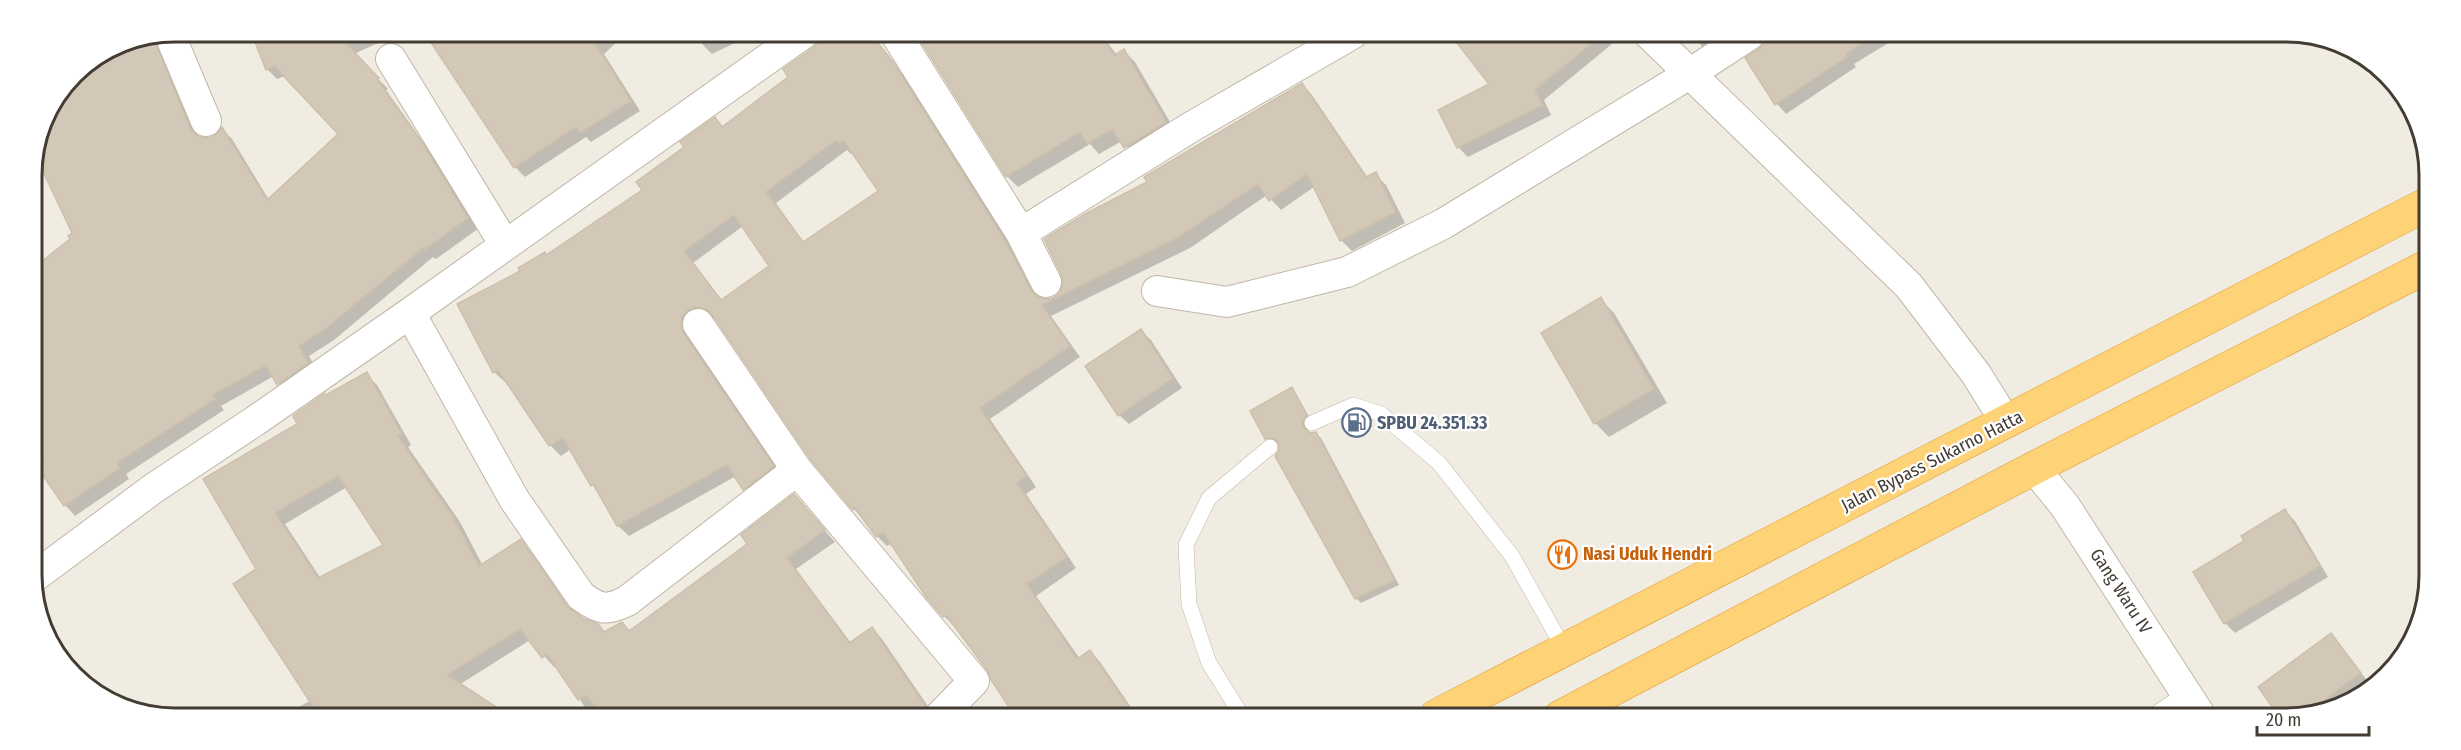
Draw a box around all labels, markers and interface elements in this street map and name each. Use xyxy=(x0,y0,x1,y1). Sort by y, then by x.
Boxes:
street label: Jalan Bypass Sukarno Hatta xyxy=(1837,405,2027,516)
fuel station icon: SPBU 24.351.33 xyxy=(1340,407,1372,439)
place label: SPBU 24.351.33 xyxy=(1377,412,1488,434)
restaurant icon: Nasi Uduk Hendri xyxy=(1546,538,1578,570)
place label: Nasi Uduk Hendri xyxy=(1583,543,1712,565)
street label: Gang Waru IV xyxy=(2085,544,2157,638)
scale bar xyxy=(2257,699,2370,737)
text: 20 m xyxy=(2266,709,2301,731)

